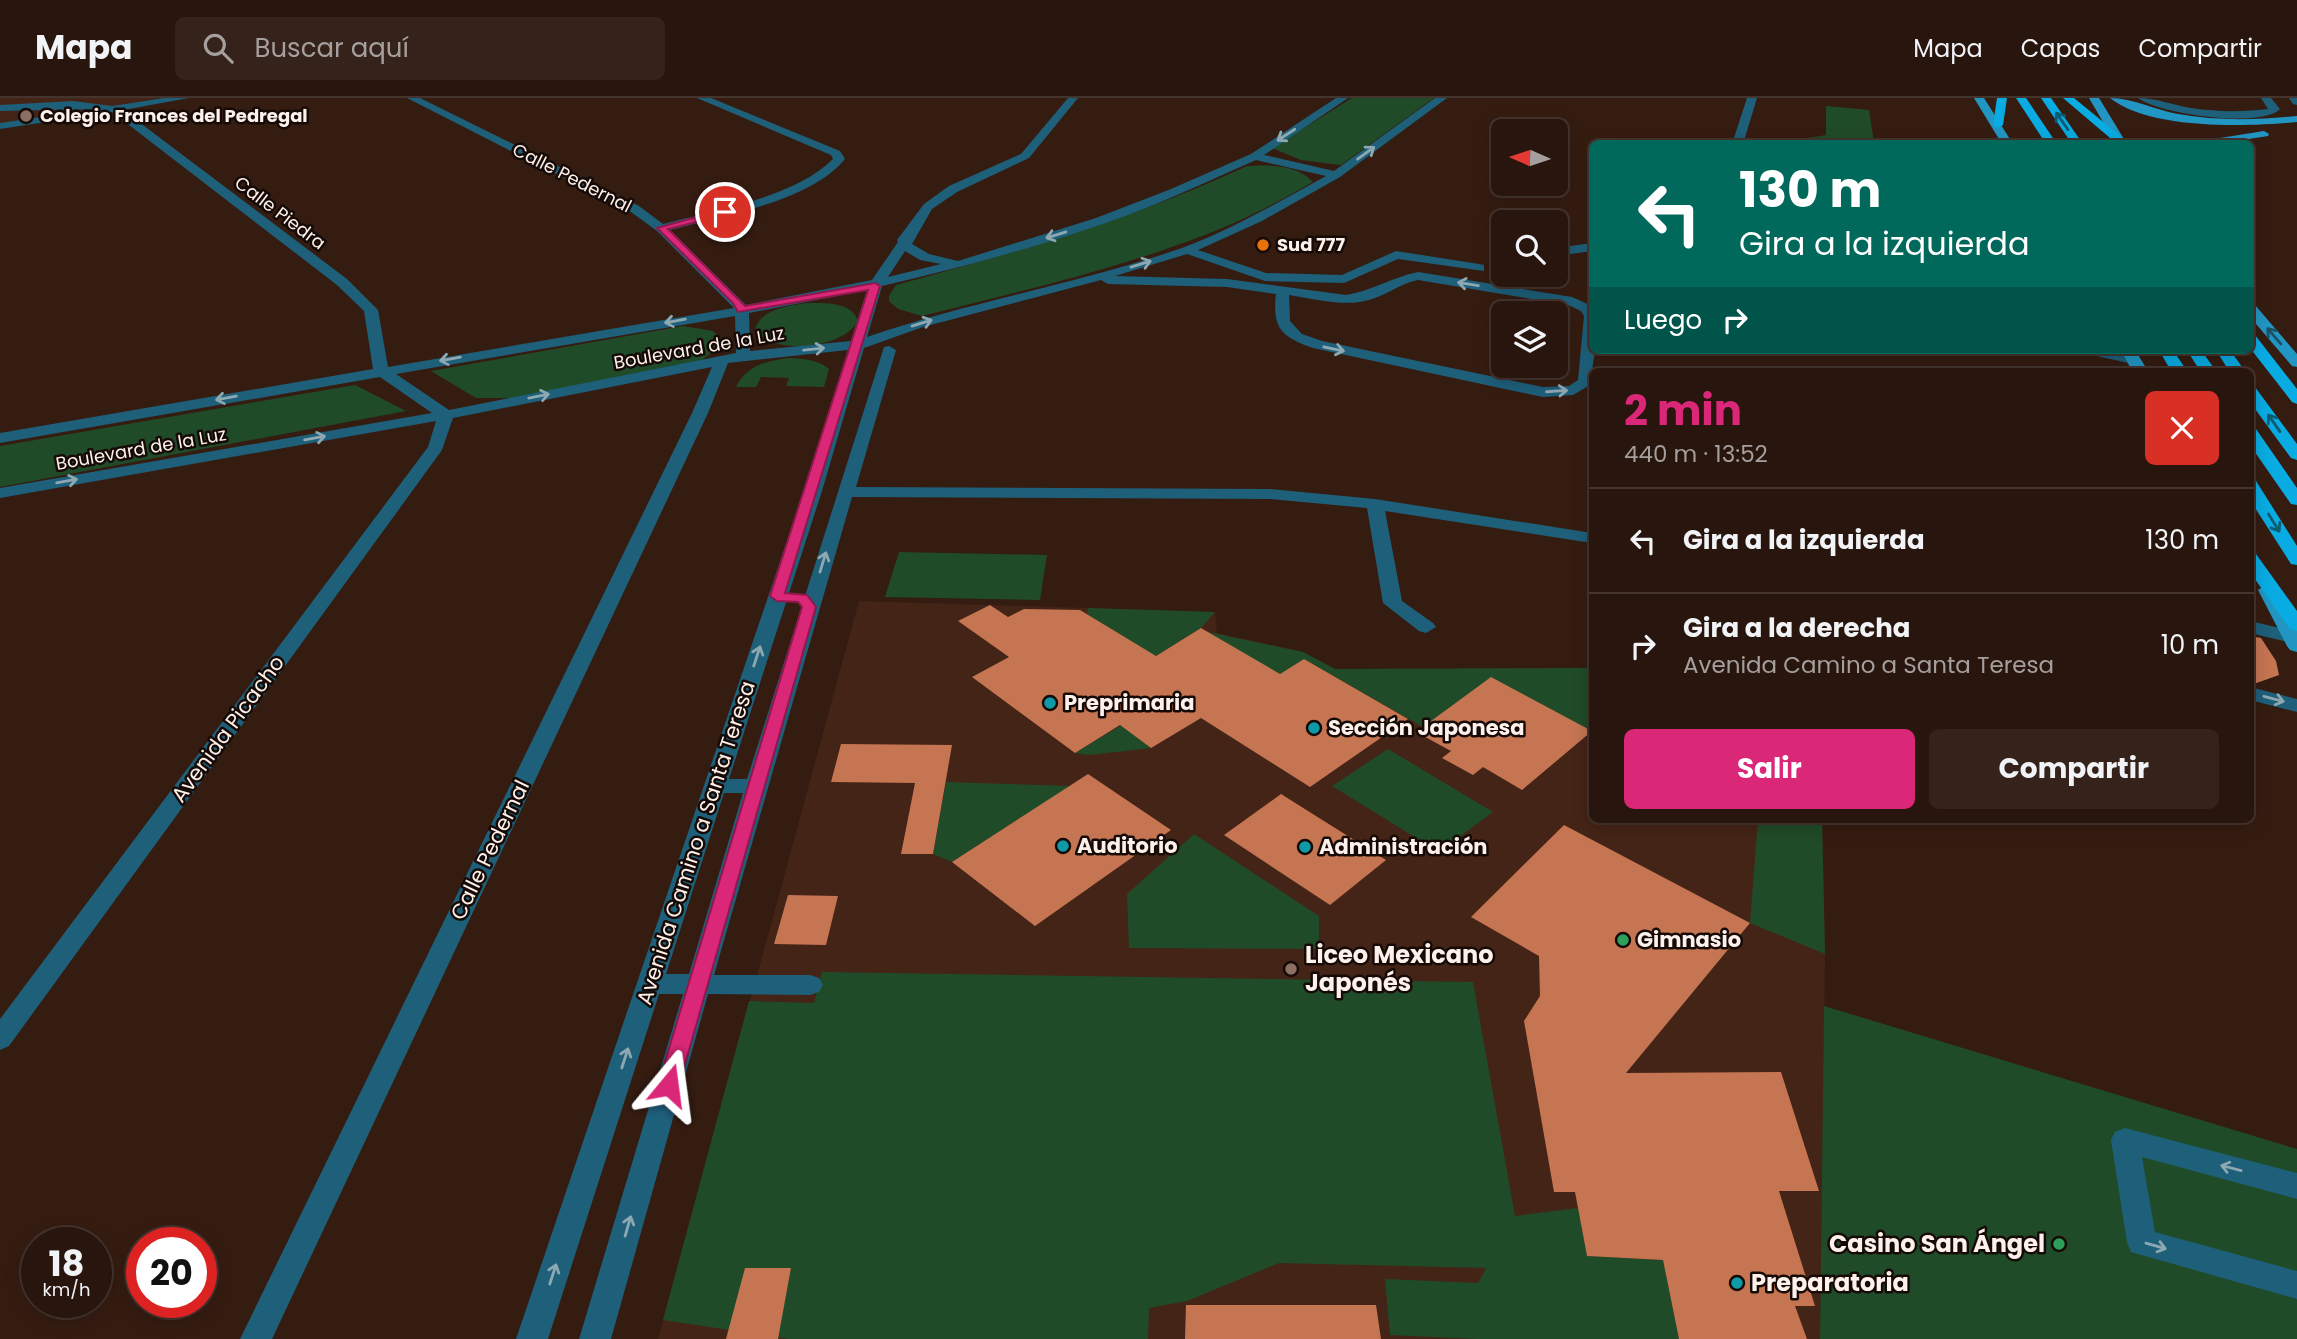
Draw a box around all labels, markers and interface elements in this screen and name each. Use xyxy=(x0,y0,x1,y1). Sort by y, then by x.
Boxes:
search box xyxy=(175,17,665,80)
text: Mapa xyxy=(35,24,133,71)
icon: search xyxy=(199,29,237,67)
text: Buscar aquí xyxy=(255,30,409,66)
text: Mapa xyxy=(1913,32,1983,65)
text: Capas xyxy=(2021,32,2100,65)
text: Compartir xyxy=(2138,32,2262,65)
place label: Colegio Frances del Pedregal xyxy=(40,103,308,128)
marker: Colegio Frances del Pedregal xyxy=(18,108,34,124)
one-way arrow xyxy=(2055,112,2069,131)
north arrow xyxy=(1491,119,1568,196)
map controls xyxy=(1491,119,1568,378)
one-way arrow xyxy=(1277,129,1297,143)
street label: Calle Pedernal xyxy=(508,137,636,218)
one-way arrow xyxy=(1356,146,1375,160)
text: 130 m xyxy=(1739,156,1881,224)
icon: left xyxy=(1624,168,1715,259)
street label: Calle Piedra xyxy=(230,170,331,255)
pin xyxy=(695,182,755,242)
icon: arrive xyxy=(706,193,744,231)
button: search xyxy=(1491,210,1568,287)
text: Gira a la izquierda xyxy=(1739,221,2030,266)
one-way arrow xyxy=(1045,230,1067,243)
place label: Sud 777 xyxy=(1277,232,1345,257)
marker: Sud 777 xyxy=(1255,237,1271,253)
one-way arrow xyxy=(1130,256,1152,269)
one-way arrow xyxy=(1457,277,1480,290)
button: layers xyxy=(1491,301,1568,378)
icon: right xyxy=(1716,301,1754,339)
text: Luego xyxy=(1624,302,1702,338)
one-way arrow xyxy=(664,315,687,328)
one-way arrow xyxy=(910,316,932,329)
street label: Boulevard de la Luz xyxy=(612,320,786,375)
one-way arrow xyxy=(2266,327,2282,345)
one-way arrow xyxy=(802,342,825,355)
one-way arrow xyxy=(1322,342,1345,356)
one-way arrow xyxy=(439,353,462,366)
text: 2 min xyxy=(1624,381,1742,440)
one-way arrow xyxy=(1546,384,1568,397)
one-way arrow xyxy=(527,389,550,403)
button: close xyxy=(2145,391,2219,465)
one-way arrow xyxy=(215,392,238,405)
one-way arrow xyxy=(2267,414,2281,433)
street label: Boulevard de la Luz xyxy=(54,421,228,476)
one-way arrow xyxy=(303,431,326,444)
text: 440 m · 13:52 xyxy=(1624,438,1768,470)
one-way arrow xyxy=(55,474,78,487)
one-way arrow xyxy=(2267,512,2281,532)
icon: left xyxy=(1624,522,1662,560)
text: Gira a la izquierda xyxy=(1683,522,1925,558)
text: 130 m xyxy=(2145,522,2219,558)
one-way arrow xyxy=(818,551,830,573)
text: Gira a la derecha xyxy=(1683,610,1911,646)
icon: right xyxy=(1624,627,1662,665)
text: 10 m xyxy=(2161,627,2219,663)
one-way arrow xyxy=(752,645,765,667)
street label: Avenida Picacho xyxy=(164,649,291,808)
text: Avenida Camino a Santa Teresa xyxy=(1683,649,2054,681)
street label: Avenida Camino a Santa Teresa xyxy=(629,677,762,1008)
place label: Preprimaria xyxy=(1064,688,1194,717)
one-way arrow xyxy=(2263,694,2285,707)
marker: Preprimaria xyxy=(1042,695,1058,711)
place label: Sección Japonesa xyxy=(1328,713,1525,742)
marker: Sección Japonesa xyxy=(1306,720,1322,736)
button: Salir xyxy=(1624,729,1915,809)
button: Compartir xyxy=(1929,729,2219,809)
street label: Calle Pedernal xyxy=(443,775,536,925)
place label: Auditorio xyxy=(1077,831,1178,860)
place label: Administración xyxy=(1319,832,1487,861)
marker: Auditorio xyxy=(1055,838,1071,854)
marker: Administración xyxy=(1297,839,1313,855)
place label: Gimnasio xyxy=(1637,925,1741,954)
marker: Gimnasio xyxy=(1615,932,1631,948)
place label: Liceo Mexicano Japonés xyxy=(1305,938,1494,999)
marker: Liceo Mexicano Japonés xyxy=(1283,961,1299,977)
one-way arrow xyxy=(620,1048,632,1070)
position arrow xyxy=(632,1048,706,1122)
one-way arrow xyxy=(2220,1161,2243,1174)
one-way arrow xyxy=(622,1216,635,1238)
speed limit sign: 20 xyxy=(126,1227,217,1318)
place label: Casino San Ángel xyxy=(1829,1227,2045,1260)
marker: Casino San Ángel xyxy=(2051,1236,2067,1252)
text: 18 xyxy=(49,1239,84,1288)
one-way arrow xyxy=(2144,1240,2166,1253)
one-way arrow xyxy=(548,1264,560,1286)
place label: Preparatoria xyxy=(1751,1266,1909,1299)
marker: Preparatoria xyxy=(1729,1275,1745,1291)
text: km/h xyxy=(43,1277,90,1302)

